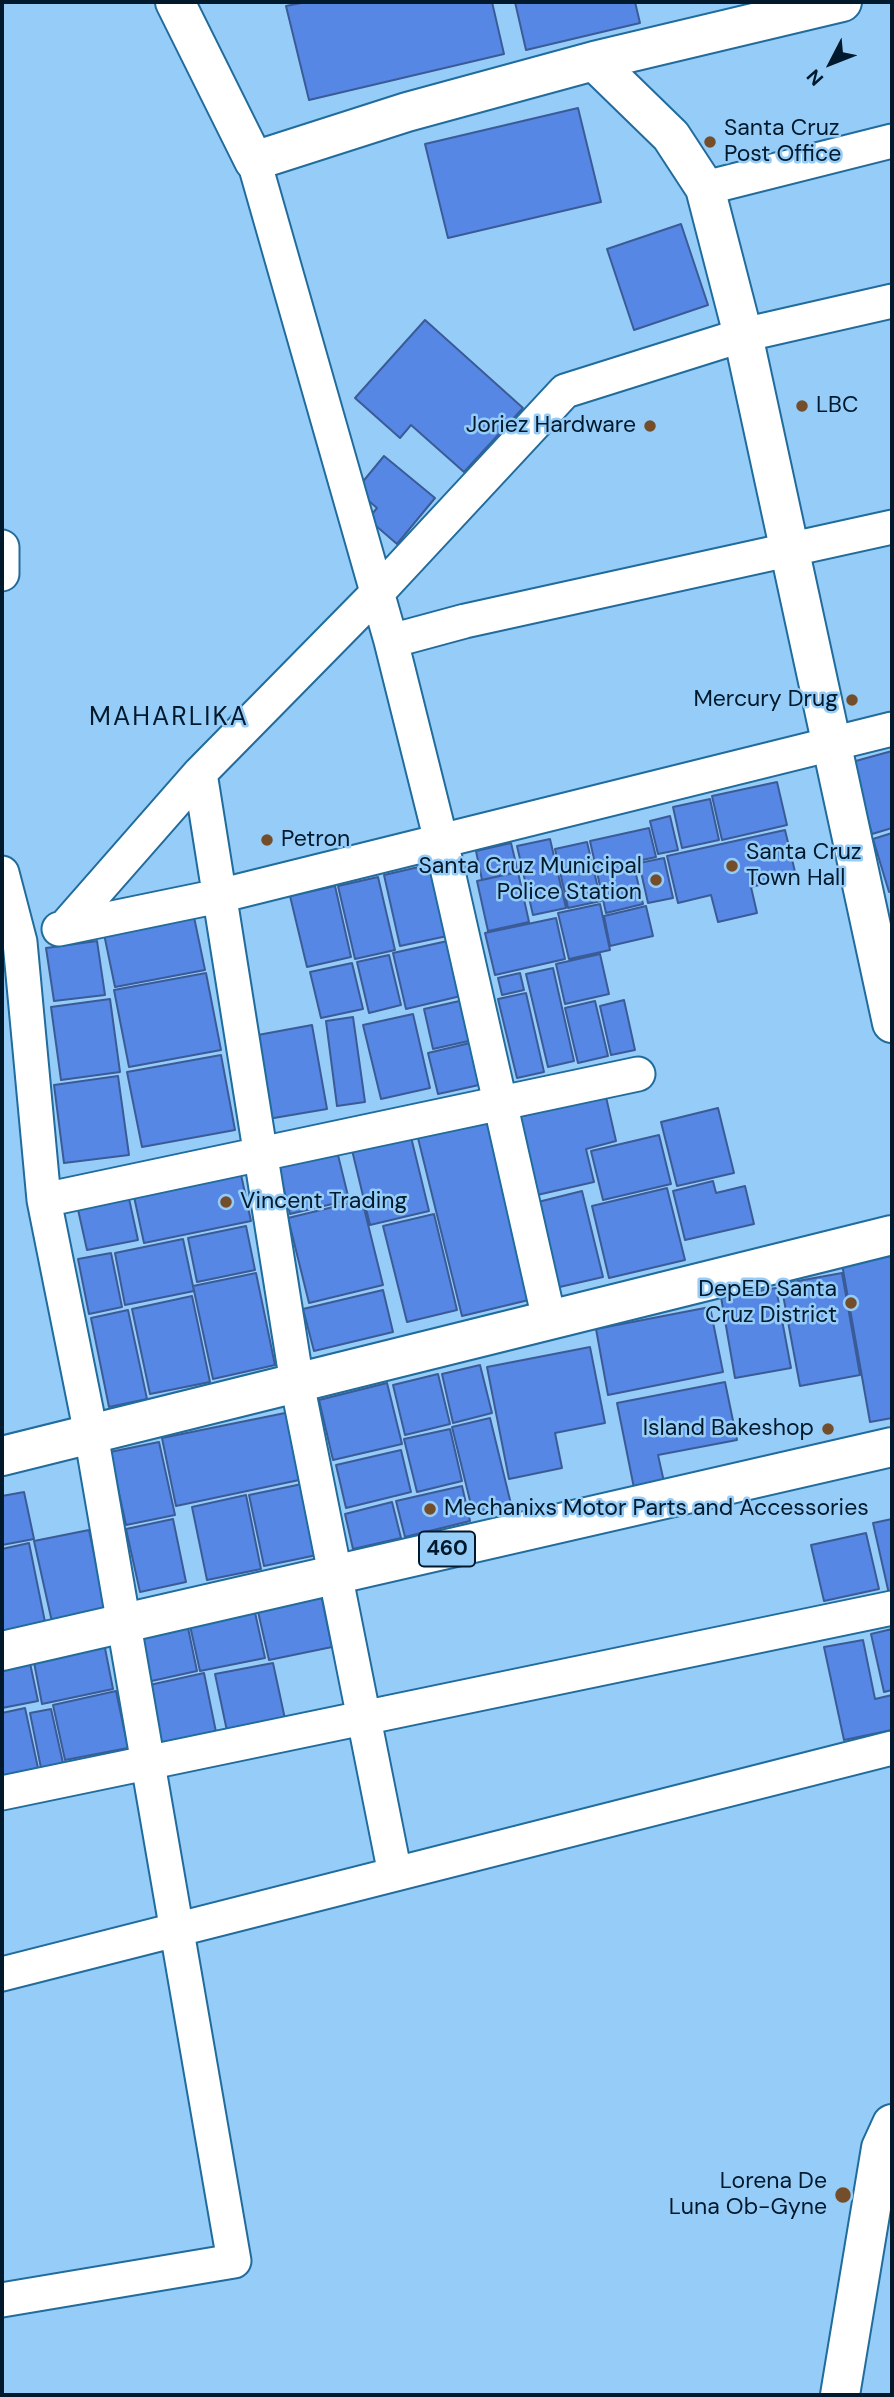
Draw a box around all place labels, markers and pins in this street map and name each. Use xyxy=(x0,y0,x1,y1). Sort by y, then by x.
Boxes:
place label: Santa Cruz Post Office xyxy=(724,115,841,169)
marker: Santa Cruz Post Office xyxy=(702,134,718,150)
place label: LBC xyxy=(816,392,858,420)
marker: LBC xyxy=(794,398,810,414)
place label: Joriez Hardware xyxy=(466,412,636,440)
marker: Joriez Hardware xyxy=(642,418,658,434)
place label: Mercury Drug xyxy=(693,686,838,714)
marker: Mercury Drug xyxy=(844,692,860,708)
place label: Petron xyxy=(281,826,350,854)
marker: Petron xyxy=(259,832,275,848)
place label: Santa Cruz Town Hall xyxy=(746,839,861,893)
place label: Santa Cruz Municipal Police Station xyxy=(419,853,642,907)
marker: Santa Cruz Town Hall xyxy=(724,858,740,874)
marker: Santa Cruz Municipal Police Station xyxy=(648,872,664,888)
place label: Vincent Trading xyxy=(240,1188,407,1216)
marker: Vincent Trading xyxy=(218,1194,234,1210)
place label: DepED Santa Cruz District xyxy=(698,1276,837,1330)
marker: DepED Santa Cruz District xyxy=(843,1295,859,1311)
place label: Island Bakeshop xyxy=(643,1415,814,1443)
marker: Island Bakeshop xyxy=(820,1421,836,1437)
place label: Mechanixs Motor Parts and Accessories xyxy=(444,1495,869,1523)
marker: Mechanixs Motor Parts and Accessories xyxy=(422,1501,438,1517)
place label: Lorena De Luna Ob-Gyne xyxy=(669,2168,827,2222)
marker: Lorena De Luna Ob-Gyne xyxy=(833,2185,853,2205)

